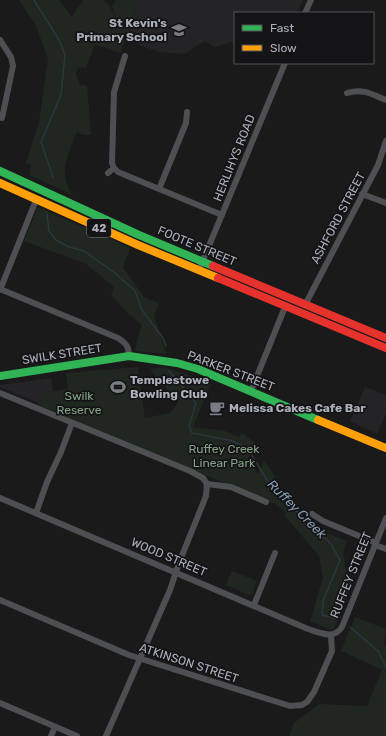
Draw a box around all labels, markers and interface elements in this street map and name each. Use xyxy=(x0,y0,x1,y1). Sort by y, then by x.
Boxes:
legend xyxy=(234,12,374,64)
place label: St Kevin's Primary School xyxy=(76,16,167,44)
school or university icon: St Kevin's Primary School xyxy=(170,21,188,39)
text: Fast xyxy=(270,21,294,35)
text: Slow xyxy=(270,41,297,55)
street label: HERLIHYS ROAD xyxy=(210,113,258,203)
street label: ASHFORD STREET xyxy=(308,170,368,266)
road number: 42 xyxy=(87,219,111,237)
street label: FOOTE STREET xyxy=(156,223,238,269)
street label: SWILK STREET xyxy=(21,341,103,367)
street label: PARKER STREET xyxy=(186,348,277,394)
place label: Templestowe Bowling Club xyxy=(130,373,209,401)
sports icon: Templestowe Bowling Club xyxy=(109,378,127,396)
park label: Swilk Reserve xyxy=(56,389,102,417)
cafe icon: Melissa Cakes Cafe Bar xyxy=(208,399,226,417)
place label: Melissa Cakes Cafe Bar xyxy=(229,401,366,415)
park label: Ruffey Creek Linear Park xyxy=(188,442,260,470)
water label: Ruffey Creek xyxy=(264,476,330,542)
street label: RUFFEY STREET xyxy=(327,530,375,620)
street label: WOOD STREET xyxy=(129,535,209,579)
street label: ATKINSON STREET xyxy=(138,640,240,686)

